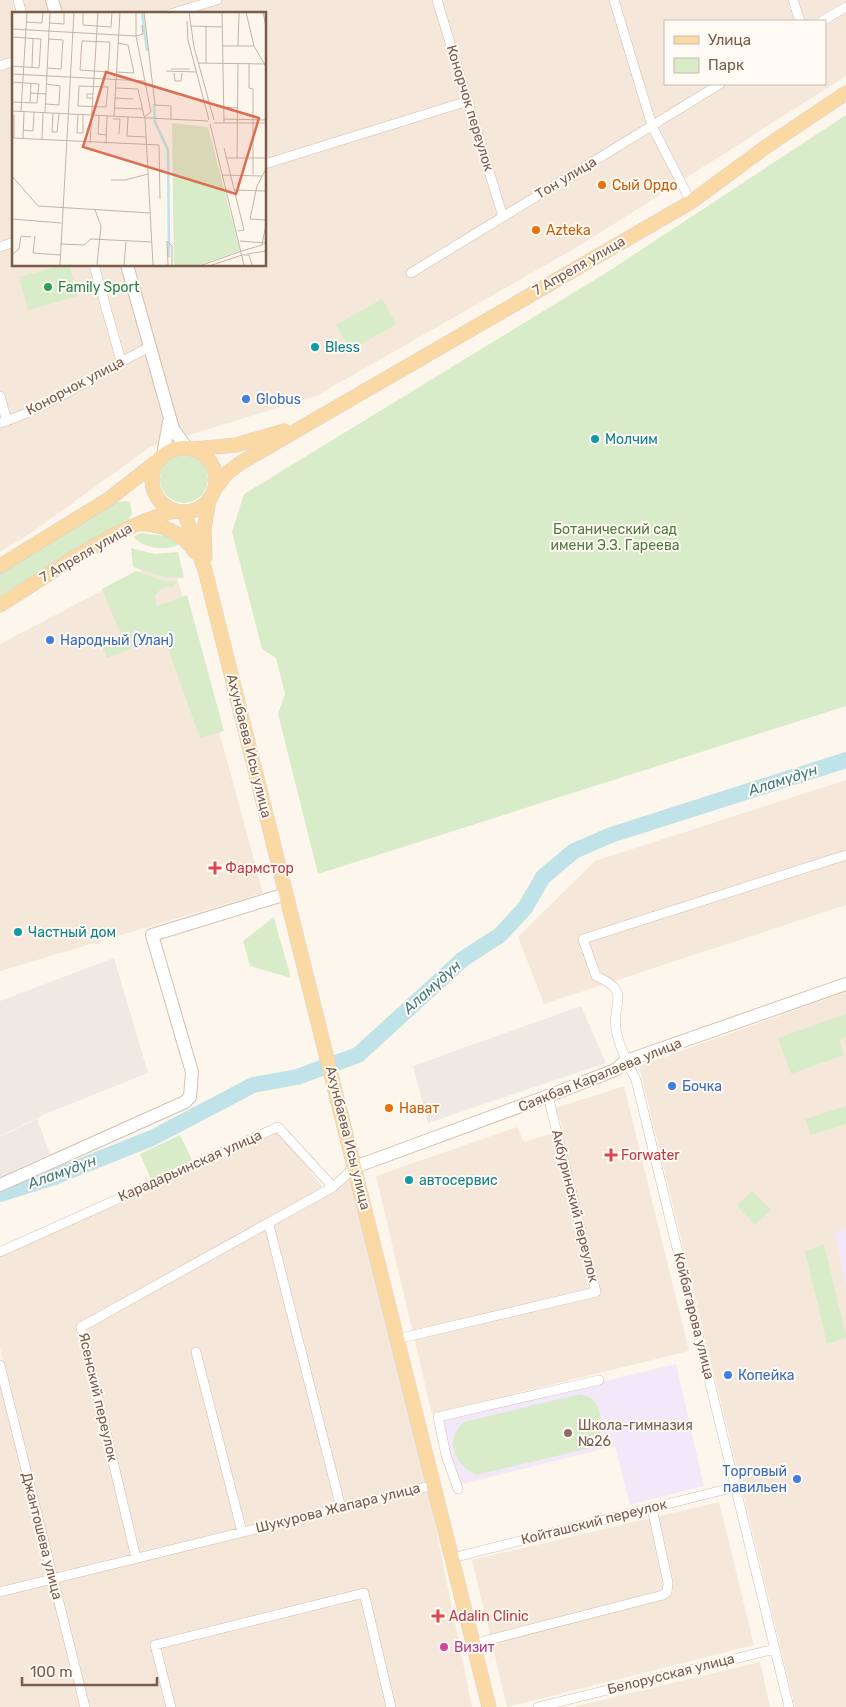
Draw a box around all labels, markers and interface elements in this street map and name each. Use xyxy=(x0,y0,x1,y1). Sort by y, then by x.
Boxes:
inset map xyxy=(12,12,266,266)
legend xyxy=(664,20,826,85)
text: Улица xyxy=(708,31,751,49)
street label: Конорчок переулок xyxy=(443,43,497,174)
text: Парк xyxy=(708,56,744,74)
street label: Тон улица xyxy=(532,153,600,203)
place label: Сый Ордо xyxy=(612,177,677,194)
marker: Сый Ордо xyxy=(596,179,608,191)
place label: Azteka xyxy=(546,222,591,239)
marker: Azteka xyxy=(530,224,542,236)
street label: 7 Апреля улица xyxy=(530,233,628,299)
place label: Family Sport xyxy=(58,279,140,296)
marker: Family Sport xyxy=(42,281,54,293)
place label: Bless xyxy=(325,339,360,356)
marker: Bless xyxy=(309,341,321,353)
street label: Конорчок улица xyxy=(23,353,127,419)
place label: Globus xyxy=(256,391,301,408)
marker: Globus xyxy=(240,393,252,405)
place label: Молчим xyxy=(605,431,658,448)
marker: Молчим xyxy=(589,433,601,445)
street label: 7 Апреля улица xyxy=(37,520,135,586)
park label: Ботанический сад имени Э.З. Гареева xyxy=(551,521,679,554)
place label: Народный (Улан) xyxy=(60,632,173,649)
marker: Народный (Улан) xyxy=(44,634,56,646)
street label: Ахунбаева Исы улица xyxy=(223,672,275,820)
water label: Аламүдүн xyxy=(745,760,820,800)
place label: Фармстор xyxy=(225,860,294,877)
marker: Фармстор xyxy=(209,862,221,874)
place label: Частный дом xyxy=(28,924,116,941)
marker: Частный дом xyxy=(12,926,24,938)
water label: Аламүдүн xyxy=(399,956,465,1018)
street label: Саякбая Каралаева улица xyxy=(516,1034,684,1116)
street label: Ахунбаева Исы улица xyxy=(322,1064,374,1212)
place label: Бочка xyxy=(682,1078,722,1095)
marker: Бочка xyxy=(666,1080,678,1092)
place label: Нават xyxy=(399,1100,439,1117)
marker: Нават xyxy=(383,1102,395,1114)
street label: Карадарьинская улица xyxy=(115,1127,265,1205)
street label: Акбуринский переулок xyxy=(548,1128,602,1285)
place label: Forwater xyxy=(621,1147,680,1164)
marker: Forwater xyxy=(605,1149,617,1161)
water label: Аламүдүн xyxy=(24,1151,99,1193)
place label: автосервис xyxy=(419,1172,498,1189)
marker: автосервис xyxy=(403,1174,415,1186)
street label: Койбагарова улица xyxy=(670,1251,718,1381)
street label: Ясенский переулок xyxy=(75,1331,121,1464)
place label: Копейка xyxy=(738,1367,794,1384)
marker: Копейка xyxy=(722,1369,734,1381)
place label: Школа-гимназия №26 xyxy=(578,1417,693,1450)
marker: Школа-гимназия №26 xyxy=(562,1427,574,1439)
place label: Торговый павильен xyxy=(722,1463,787,1496)
street label: Джантошева улица xyxy=(18,1471,66,1601)
marker: Торговый павильен xyxy=(791,1473,803,1485)
street label: Шукурова Жапара улица xyxy=(254,1479,422,1537)
street label: Койташский переулок xyxy=(519,1496,669,1548)
place label: Adalin Clinic xyxy=(449,1608,529,1625)
marker: Adalin Clinic xyxy=(431,1609,445,1623)
place label: Визит xyxy=(454,1639,495,1656)
marker: Визит xyxy=(438,1641,450,1653)
street label: Белорусская улица xyxy=(606,1650,736,1698)
scale bar xyxy=(22,1654,158,1686)
text: 100 m xyxy=(30,1663,72,1681)

